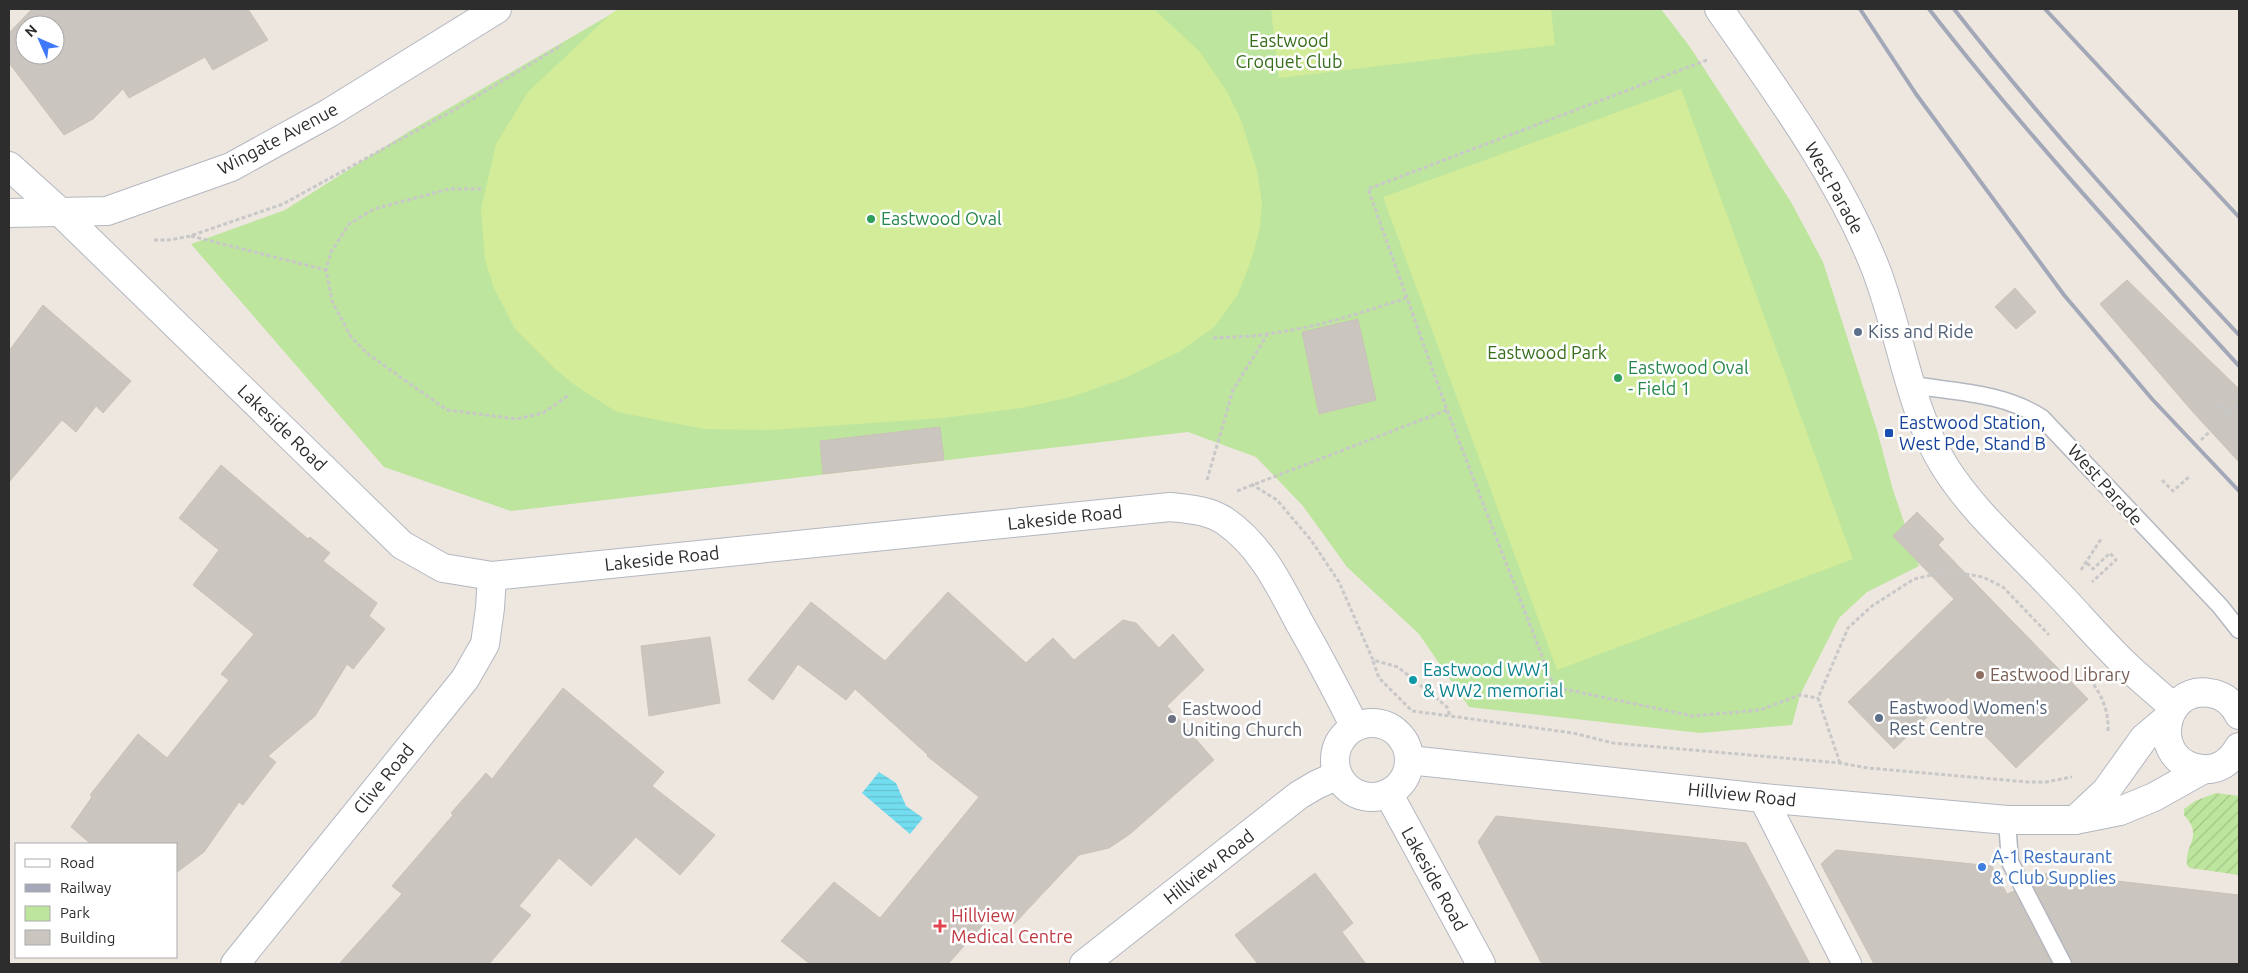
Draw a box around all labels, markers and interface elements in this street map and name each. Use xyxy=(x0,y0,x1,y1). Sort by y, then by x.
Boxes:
north arrow xyxy=(15,15,65,65)
text: N xyxy=(21,21,40,40)
park label: Eastwood Croquet Club xyxy=(1236,30,1342,71)
street label: Wingate Avenue xyxy=(214,98,341,178)
street label: West Parade xyxy=(1801,138,1868,237)
place label: Eastwood Oval xyxy=(881,208,1002,228)
marker: Eastwood Oval xyxy=(865,213,877,225)
place label: Kiss and Ride xyxy=(1868,321,1974,341)
marker: Kiss and Ride xyxy=(1852,326,1864,338)
park label: Eastwood Park xyxy=(1487,342,1607,362)
place label: Eastwood Oval - Field 1 xyxy=(1628,357,1749,398)
marker: Eastwood Oval - Field 1 xyxy=(1612,372,1624,384)
street label: Lakeside Road xyxy=(234,380,331,475)
place label: Eastwood Station, West Pde, Stand B xyxy=(1899,412,2046,453)
marker: Eastwood Station, West Pde, Stand B xyxy=(1883,427,1895,439)
street label: West Parade xyxy=(2064,440,2147,529)
street label: Lakeside Road xyxy=(1006,501,1123,533)
street label: Lakeside Road xyxy=(603,542,720,574)
place label: Eastwood WW1 & WW2 memorial xyxy=(1423,659,1564,700)
place label: Eastwood Library xyxy=(1990,664,2130,684)
marker: Eastwood Library xyxy=(1974,669,1986,681)
marker: Eastwood WW1 & WW2 memorial xyxy=(1407,674,1419,686)
place label: Eastwood Women's Rest Centre xyxy=(1889,697,2048,738)
place label: Eastwood Uniting Church xyxy=(1182,698,1302,739)
marker: Eastwood Women's Rest Centre xyxy=(1873,712,1885,724)
marker: Eastwood Uniting Church xyxy=(1166,713,1178,725)
street label: Clive Road xyxy=(349,739,418,817)
street label: Hillview Road xyxy=(1687,778,1797,810)
street label: Lakeside Road xyxy=(1398,823,1472,934)
street label: Hillview Road xyxy=(1159,825,1257,908)
legend xyxy=(15,843,178,958)
place label: A-1 Restaurant & Club Supplies xyxy=(1992,846,2116,887)
text: Road xyxy=(60,854,95,871)
marker: A-1 Restaurant & Club Supplies xyxy=(1976,861,1988,873)
text: Railway xyxy=(60,879,111,896)
text: Park xyxy=(60,904,90,921)
place label: Hillview Medical Centre xyxy=(951,905,1073,946)
marker: Hillview Medical Centre xyxy=(933,919,947,933)
text: Building xyxy=(60,929,115,946)

